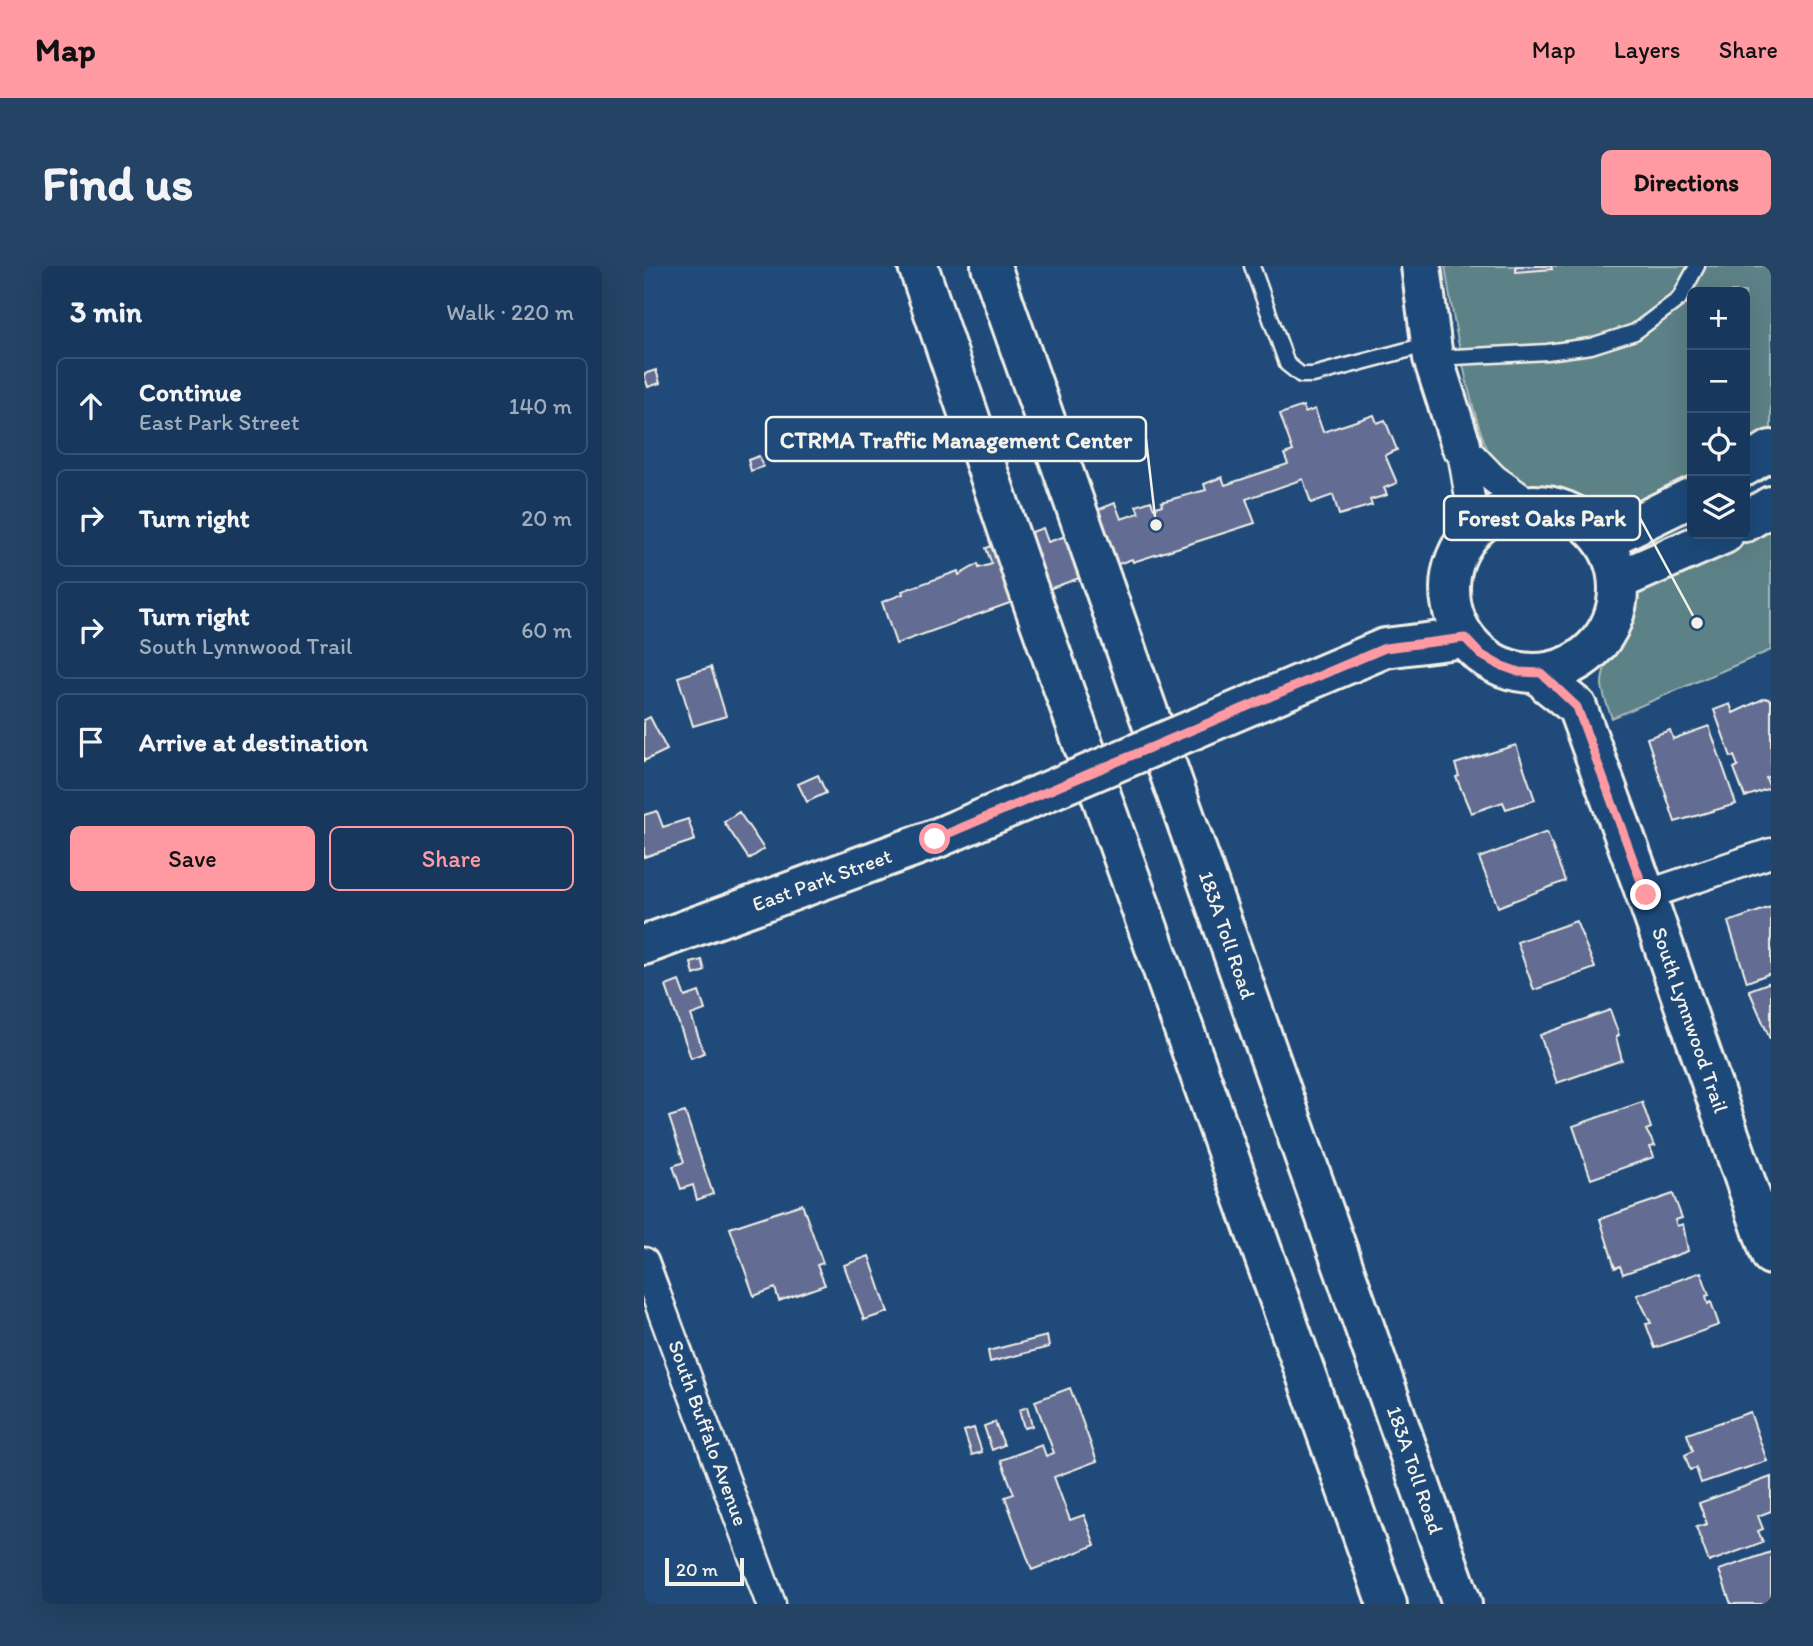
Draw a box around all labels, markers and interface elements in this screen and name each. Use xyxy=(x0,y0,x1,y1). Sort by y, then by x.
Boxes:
text: Map xyxy=(35,30,96,69)
text: Map xyxy=(1532,35,1576,64)
text: Layers xyxy=(1614,35,1681,64)
text: Share xyxy=(1719,35,1778,64)
button: Directions xyxy=(1601,150,1771,215)
text: Find us xyxy=(42,153,193,212)
map controls xyxy=(1687,287,1750,539)
button: + xyxy=(1687,287,1750,350)
text: 3 min xyxy=(70,293,142,330)
text: Walk · 220 m xyxy=(446,298,574,326)
button: − xyxy=(1687,350,1750,413)
text: Continue xyxy=(139,376,242,408)
icon: ahead xyxy=(72,387,110,425)
text: 140 m xyxy=(509,392,572,420)
text: East Park Street xyxy=(139,408,300,436)
button: locate xyxy=(1687,413,1750,476)
callout: CTRMA Traffic Management Center xyxy=(766,417,1146,461)
text: CTRMA Traffic Management Center xyxy=(780,426,1133,454)
button: layers xyxy=(1687,476,1750,539)
callout: Forest Oaks Park xyxy=(1444,496,1640,540)
icon: right xyxy=(72,499,110,537)
text: Turn right xyxy=(139,502,250,534)
text: 20 m xyxy=(521,504,572,532)
text: Forest Oaks Park xyxy=(1458,504,1627,532)
text: Turn right xyxy=(139,600,250,632)
icon: right xyxy=(72,611,110,649)
text: 60 m xyxy=(521,616,572,644)
text: South Lynnwood Trail xyxy=(139,632,353,660)
icon: arrive xyxy=(72,723,110,761)
text: Arrive at destination xyxy=(139,726,368,758)
route start xyxy=(919,823,950,854)
button: Save xyxy=(70,826,315,891)
button: Share xyxy=(329,826,574,891)
street label: East Park Street xyxy=(749,843,895,916)
street label: 183A Toll Road xyxy=(1194,867,1261,1003)
route end xyxy=(1630,879,1661,910)
street label: South Lynnwood Trail xyxy=(1647,924,1734,1116)
street label: South Buffalo Avenue xyxy=(663,1337,754,1529)
street label: 183A Toll Road xyxy=(1382,1402,1449,1538)
scale bar xyxy=(665,1555,744,1587)
text: 20 m xyxy=(676,1558,718,1581)

